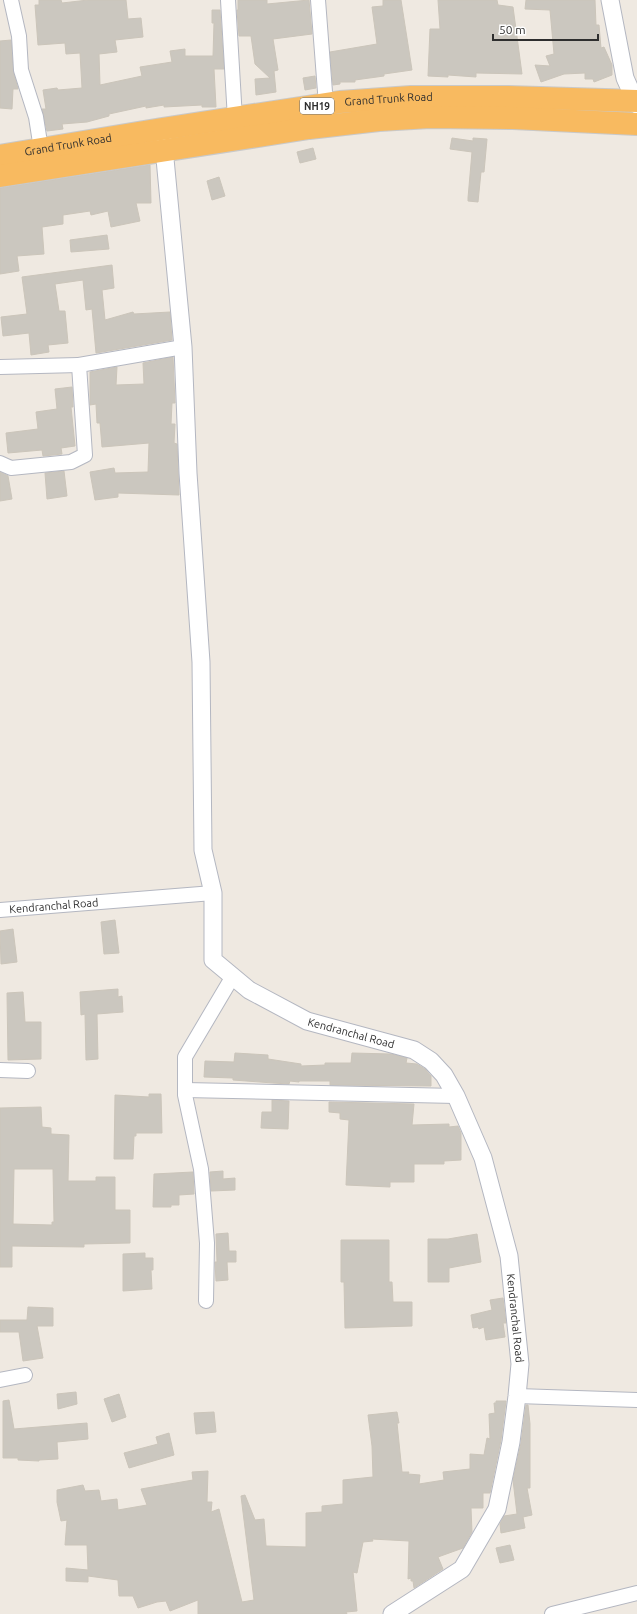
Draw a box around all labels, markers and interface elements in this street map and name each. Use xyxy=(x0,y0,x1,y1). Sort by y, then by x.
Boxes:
scale bar xyxy=(493,16,598,42)
text: 50 m xyxy=(499,23,526,36)
street label: Grand Trunk Road xyxy=(344,91,433,108)
road number: NH19 xyxy=(300,98,334,114)
street label: Grand Trunk Road xyxy=(24,131,113,158)
street label: Kendranchal Road xyxy=(9,896,99,915)
street label: Kendranchal Road xyxy=(306,1015,396,1050)
street label: Kendranchal Road xyxy=(505,1273,526,1363)

